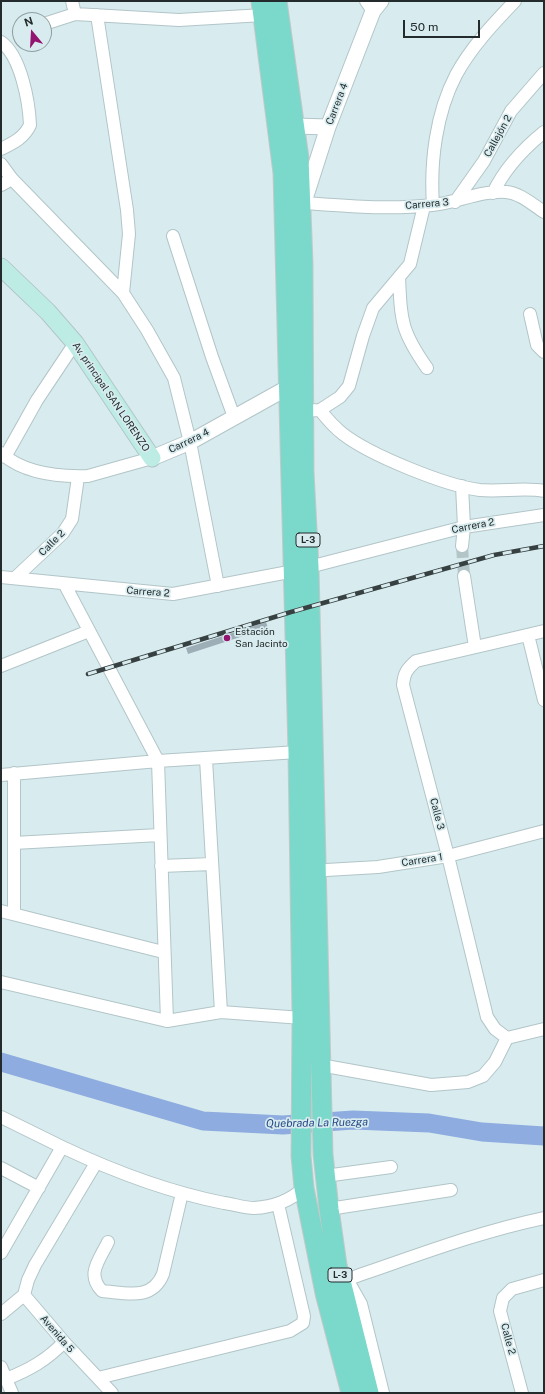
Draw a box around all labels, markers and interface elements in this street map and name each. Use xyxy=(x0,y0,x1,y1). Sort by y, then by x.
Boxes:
north arrow xyxy=(12,12,52,52)
scale bar xyxy=(405,12,482,38)
text: N xyxy=(23,15,35,29)
text: 50 m xyxy=(410,20,438,34)
street label: Carrera 4 xyxy=(324,81,350,127)
street label: Callejón 2 xyxy=(482,113,514,159)
street label: Carrera 3 xyxy=(405,196,449,212)
street label: Av. principal SAN LORENZO xyxy=(70,340,152,454)
street label: Carrera 4 xyxy=(167,426,211,456)
street label: Carrera 2 xyxy=(451,516,495,536)
street label: Calle 2 xyxy=(36,527,68,559)
road number: L-3 xyxy=(296,533,320,547)
street label: Carrera 2 xyxy=(126,585,170,599)
place label: Estación San Jacinto xyxy=(235,626,288,650)
marker: Estación San Jacinto xyxy=(222,633,232,643)
street label: Calle 3 xyxy=(427,797,447,831)
street label: Carrera 1 xyxy=(401,851,443,869)
water label: Quebrada La Ruezga xyxy=(266,1116,368,1130)
road number: L-3 xyxy=(328,1268,352,1282)
street label: Avenida 5 xyxy=(37,1313,77,1355)
street label: Calle 2 xyxy=(498,1322,518,1356)

